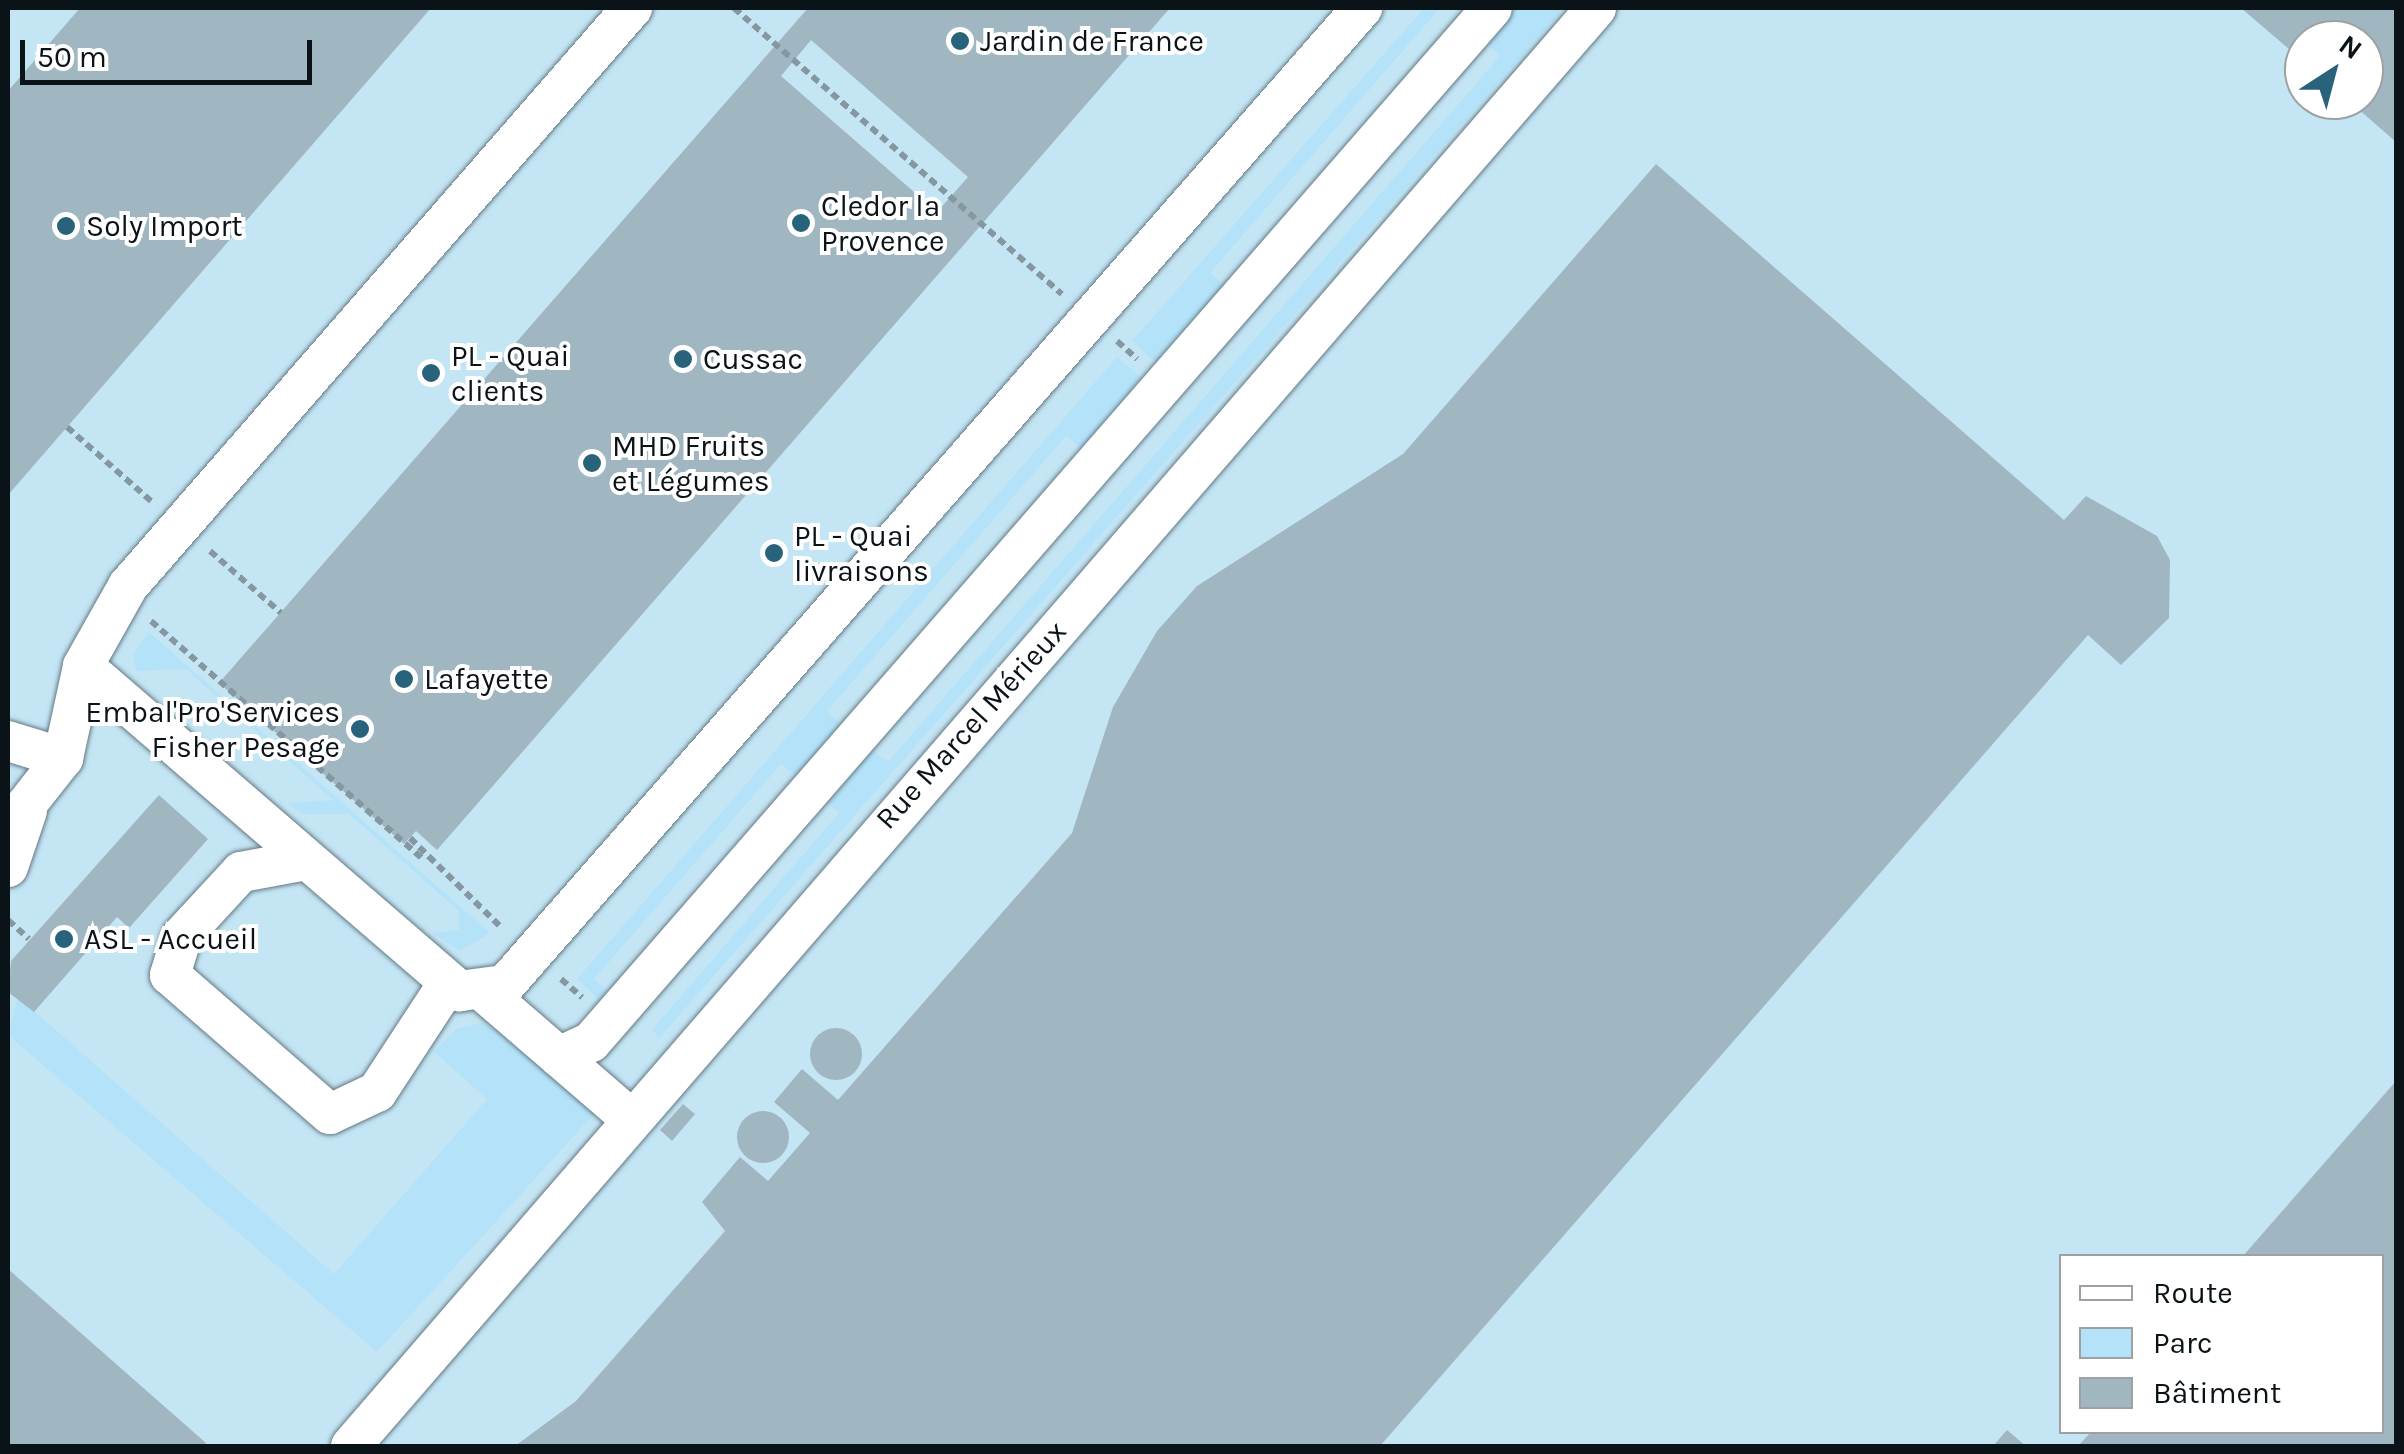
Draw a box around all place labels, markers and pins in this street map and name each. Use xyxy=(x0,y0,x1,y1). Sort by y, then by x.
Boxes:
place label: Jardin de France xyxy=(980,23,1204,59)
marker: Jardin de France xyxy=(949,30,971,52)
place label: Cledor la Provence xyxy=(821,188,944,258)
place label: Soly Import xyxy=(86,208,243,244)
marker: Cledor la Provence xyxy=(790,212,812,234)
marker: Soly Import xyxy=(55,215,77,237)
place label: PL - Quai clients xyxy=(451,338,569,408)
place label: Cussac xyxy=(703,341,803,377)
marker: Cussac xyxy=(672,348,694,370)
marker: PL - Quai clients xyxy=(420,362,442,384)
place label: MHD Fruits et Légumes xyxy=(612,428,770,498)
marker: MHD Fruits et Légumes xyxy=(581,452,603,474)
place label: PL - Quai livraisons xyxy=(794,518,929,588)
marker: PL - Quai livraisons xyxy=(763,542,785,564)
place label: Lafayette xyxy=(424,661,549,697)
marker: Lafayette xyxy=(393,668,415,690)
place label: Embal'Pro'Services Fisher Pesage xyxy=(85,694,340,764)
marker: Embal'Pro'Services Fisher Pesage xyxy=(349,718,371,740)
place label: ASL - Accueil xyxy=(84,921,257,957)
marker: ASL - Accueil xyxy=(53,928,75,950)

